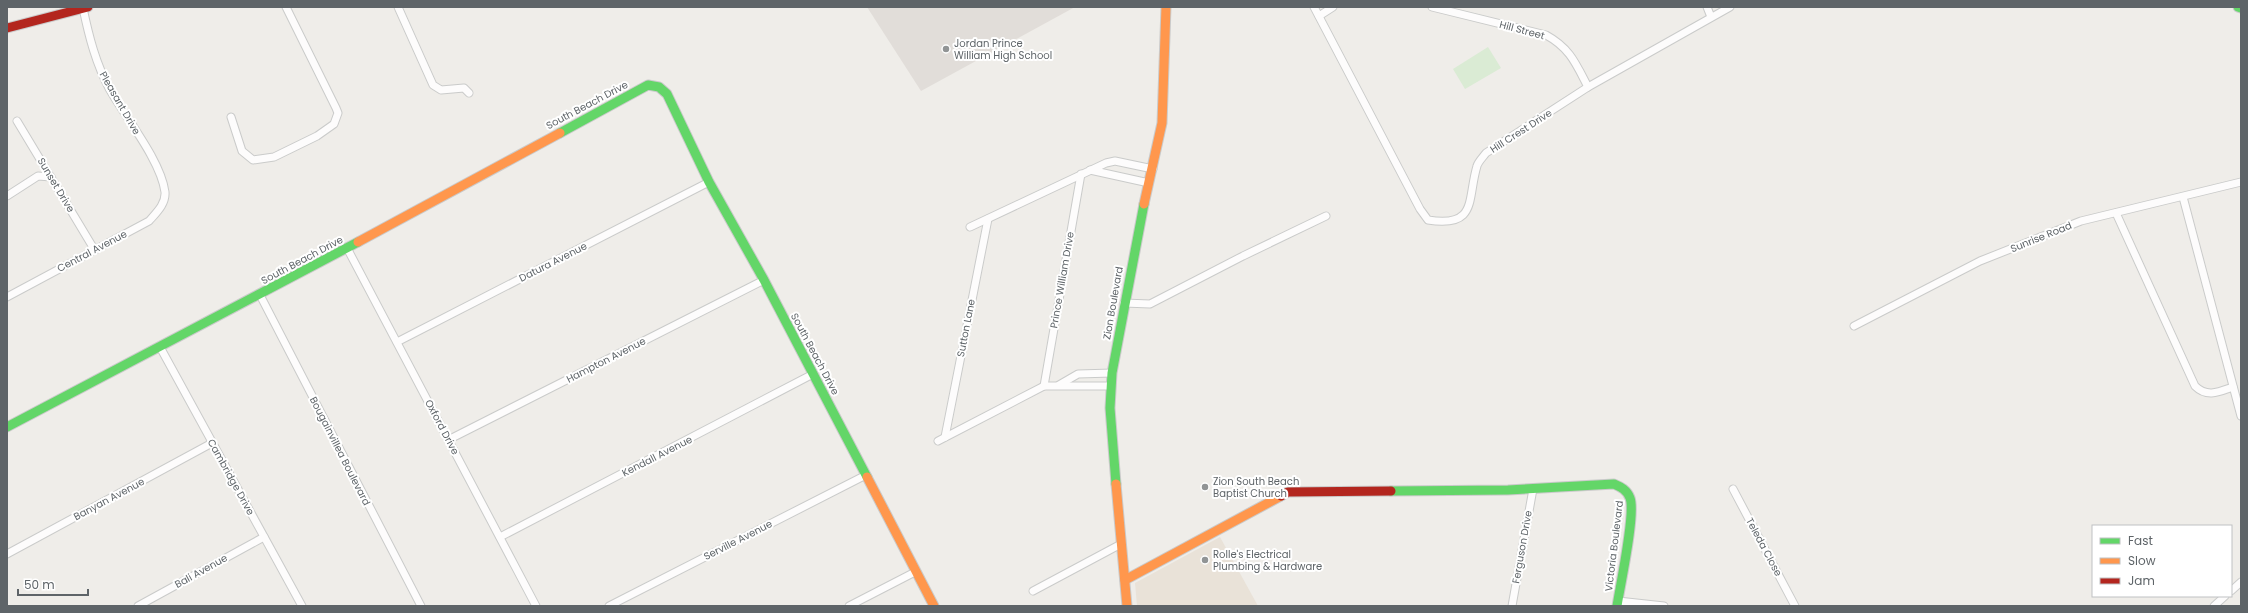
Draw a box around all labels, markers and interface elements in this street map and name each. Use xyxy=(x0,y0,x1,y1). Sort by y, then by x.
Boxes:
street label: Hill Street xyxy=(1498,17,1547,43)
place label: Jordan Prince William High School xyxy=(954,36,1052,63)
marker: Jordan Prince William High School xyxy=(941,44,951,54)
street label: Pleasant Drive xyxy=(96,69,144,137)
street label: South Beach Drive xyxy=(543,77,631,133)
street label: Hill Crest Drive xyxy=(1487,105,1555,157)
street label: Sunset Drive xyxy=(34,155,78,215)
street label: Sunrise Road xyxy=(2008,218,2074,256)
street label: Central Avenue xyxy=(54,226,130,276)
street label: Prince William Drive xyxy=(1046,231,1078,329)
street label: South Beach Drive xyxy=(258,232,346,288)
street label: Datura Avenue xyxy=(516,238,590,286)
street label: Zion Boulevard xyxy=(1099,265,1127,341)
street label: Sutton Lane xyxy=(953,298,979,358)
street label: South Beach Drive xyxy=(787,310,843,398)
street label: Hampton Avenue xyxy=(564,333,648,387)
street label: Bougainvillea Boulevard xyxy=(306,394,374,508)
street label: Oxford Drive xyxy=(421,397,463,457)
street label: Kendall Avenue xyxy=(619,432,695,480)
street label: Cambridge Drive xyxy=(204,436,258,518)
street label: Banyan Avenue xyxy=(71,474,147,524)
place label: Zion South Beach Baptist Church xyxy=(1213,474,1299,501)
marker: Zion South Beach Baptist Church xyxy=(1200,482,1210,492)
street label: Victoria Boulevard xyxy=(1601,500,1627,592)
street label: Ferguson Drive xyxy=(1508,509,1536,585)
street label: Teleda Close xyxy=(1742,515,1786,579)
street label: Serville Avenue xyxy=(701,516,775,564)
legend xyxy=(2092,525,2232,597)
text: Fast xyxy=(2128,532,2153,549)
place label: Rolle's Electrical Plumbing & Hardware xyxy=(1213,547,1322,574)
street label: Bali Avenue xyxy=(172,550,230,592)
text: Slow xyxy=(2128,552,2156,569)
marker: Rolle's Electrical Plumbing & Hardware xyxy=(1200,555,1210,565)
scale bar xyxy=(18,571,88,597)
text: Jam xyxy=(2128,572,2155,589)
text: 50 m xyxy=(24,576,55,593)

